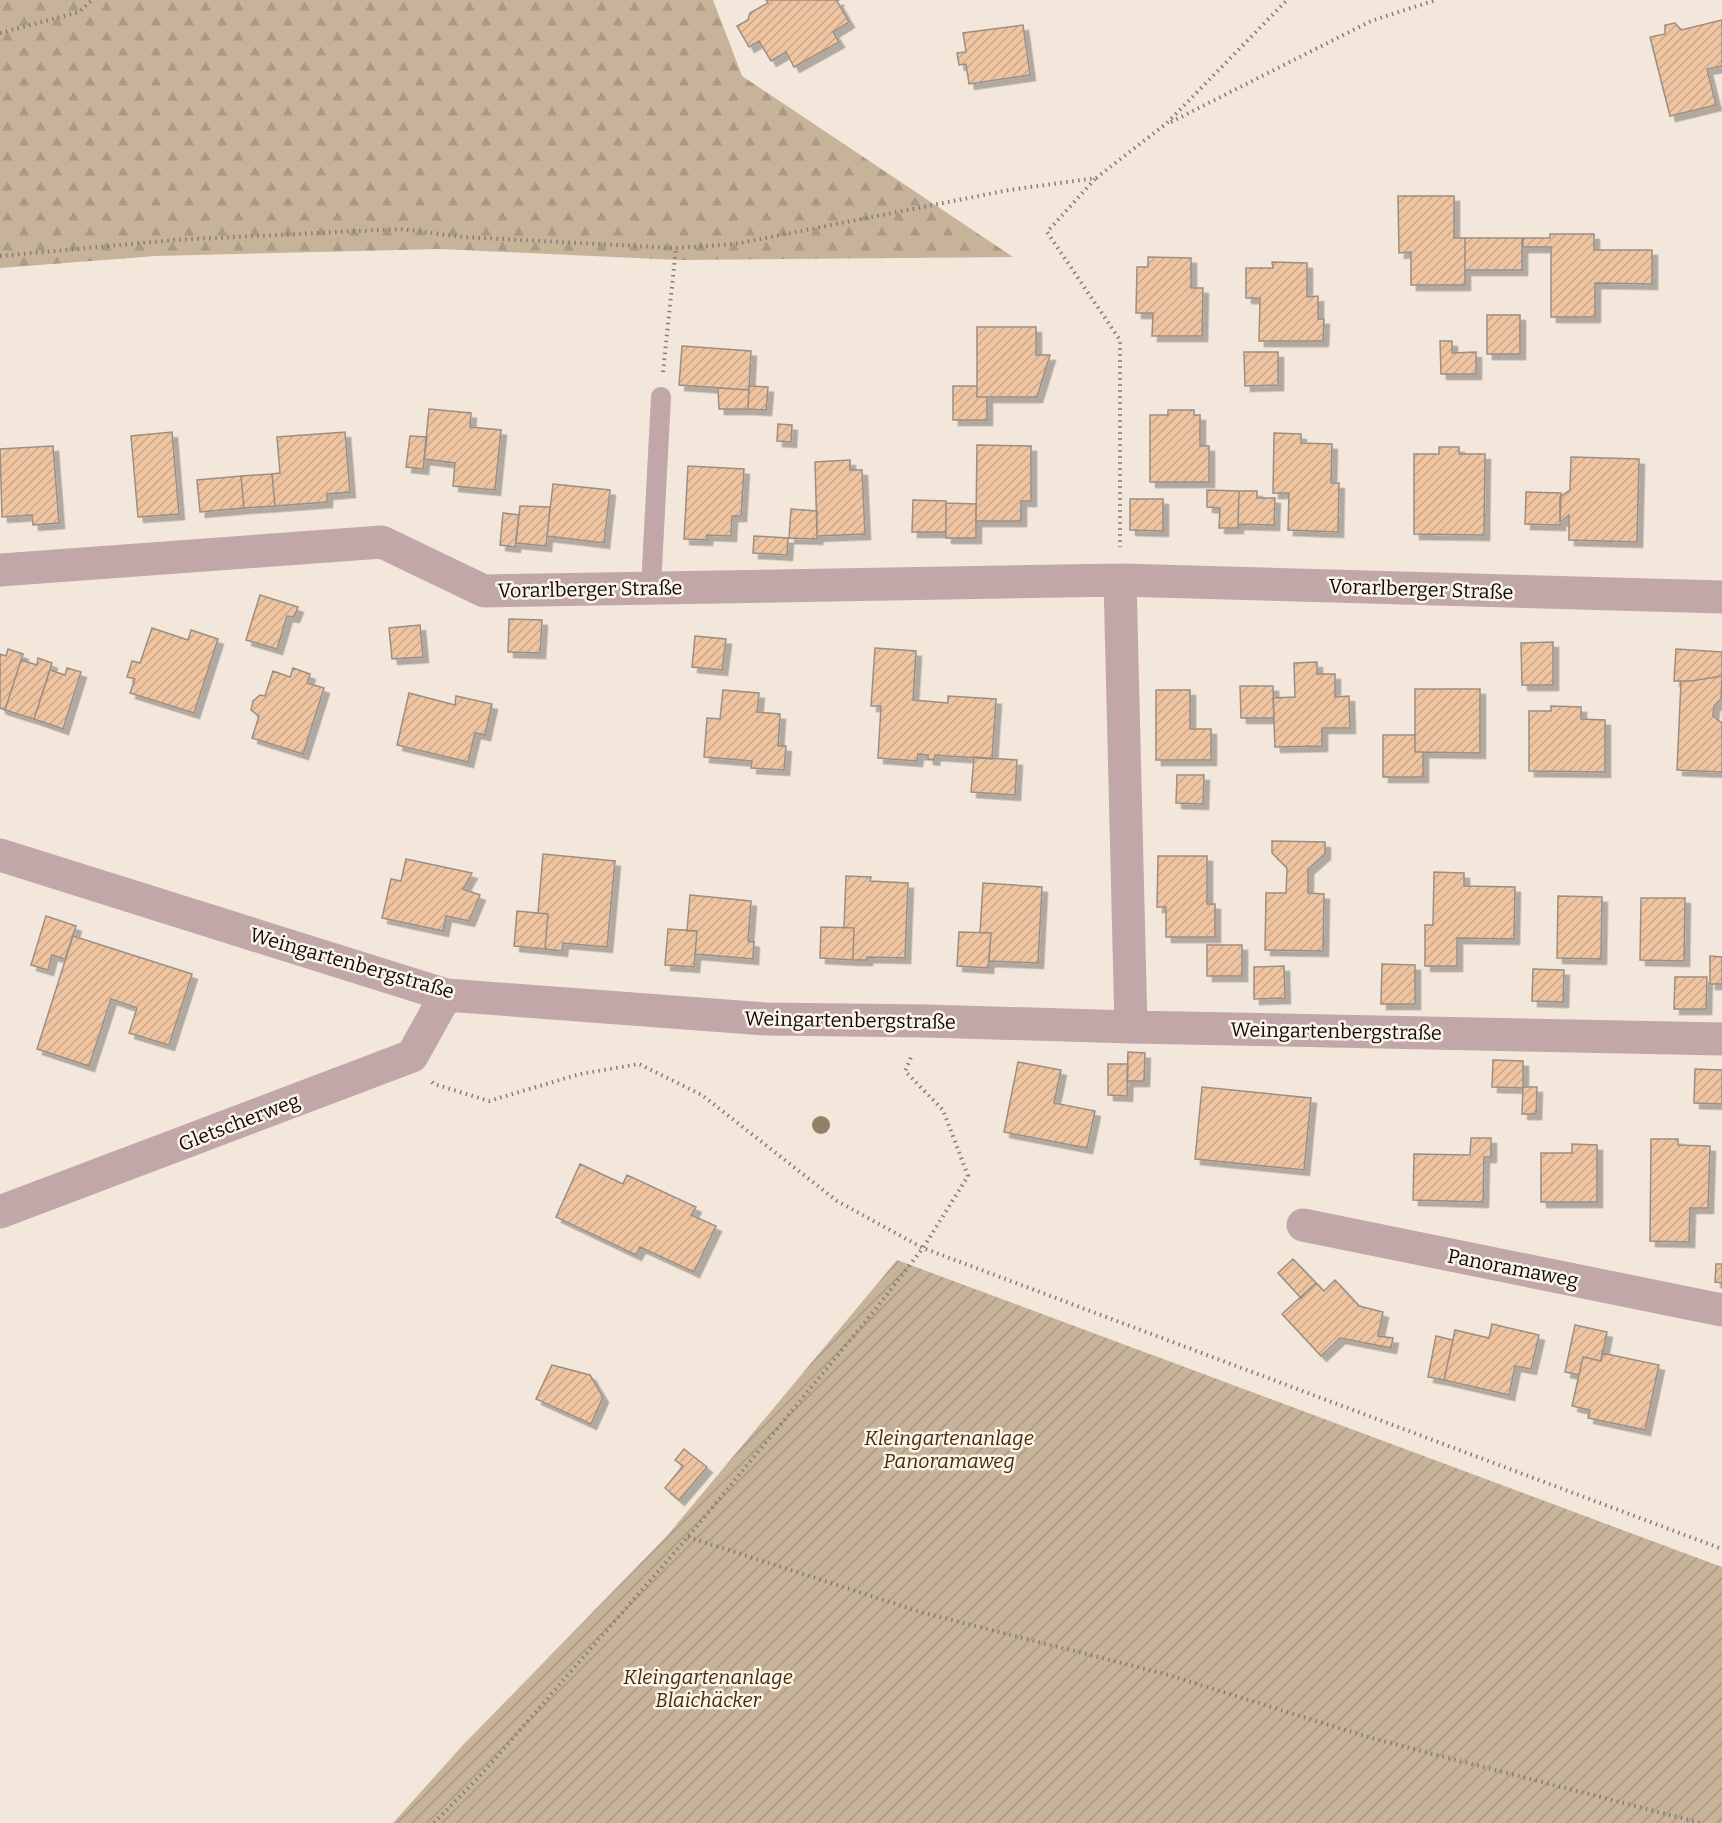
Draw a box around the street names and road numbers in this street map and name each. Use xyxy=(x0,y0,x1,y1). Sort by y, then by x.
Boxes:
street label: Vorarlberger Straße xyxy=(1328,574,1514,604)
street label: Vorarlberger Straße xyxy=(497,575,683,603)
street label: Weingartenbergstraße xyxy=(247,922,457,1004)
street label: Weingartenbergstraße xyxy=(744,1006,956,1034)
street label: Weingartenbergstraße xyxy=(1230,1017,1442,1045)
street label: Gletscherweg xyxy=(175,1088,303,1156)
street label: Panoramaweg xyxy=(1445,1244,1581,1292)

